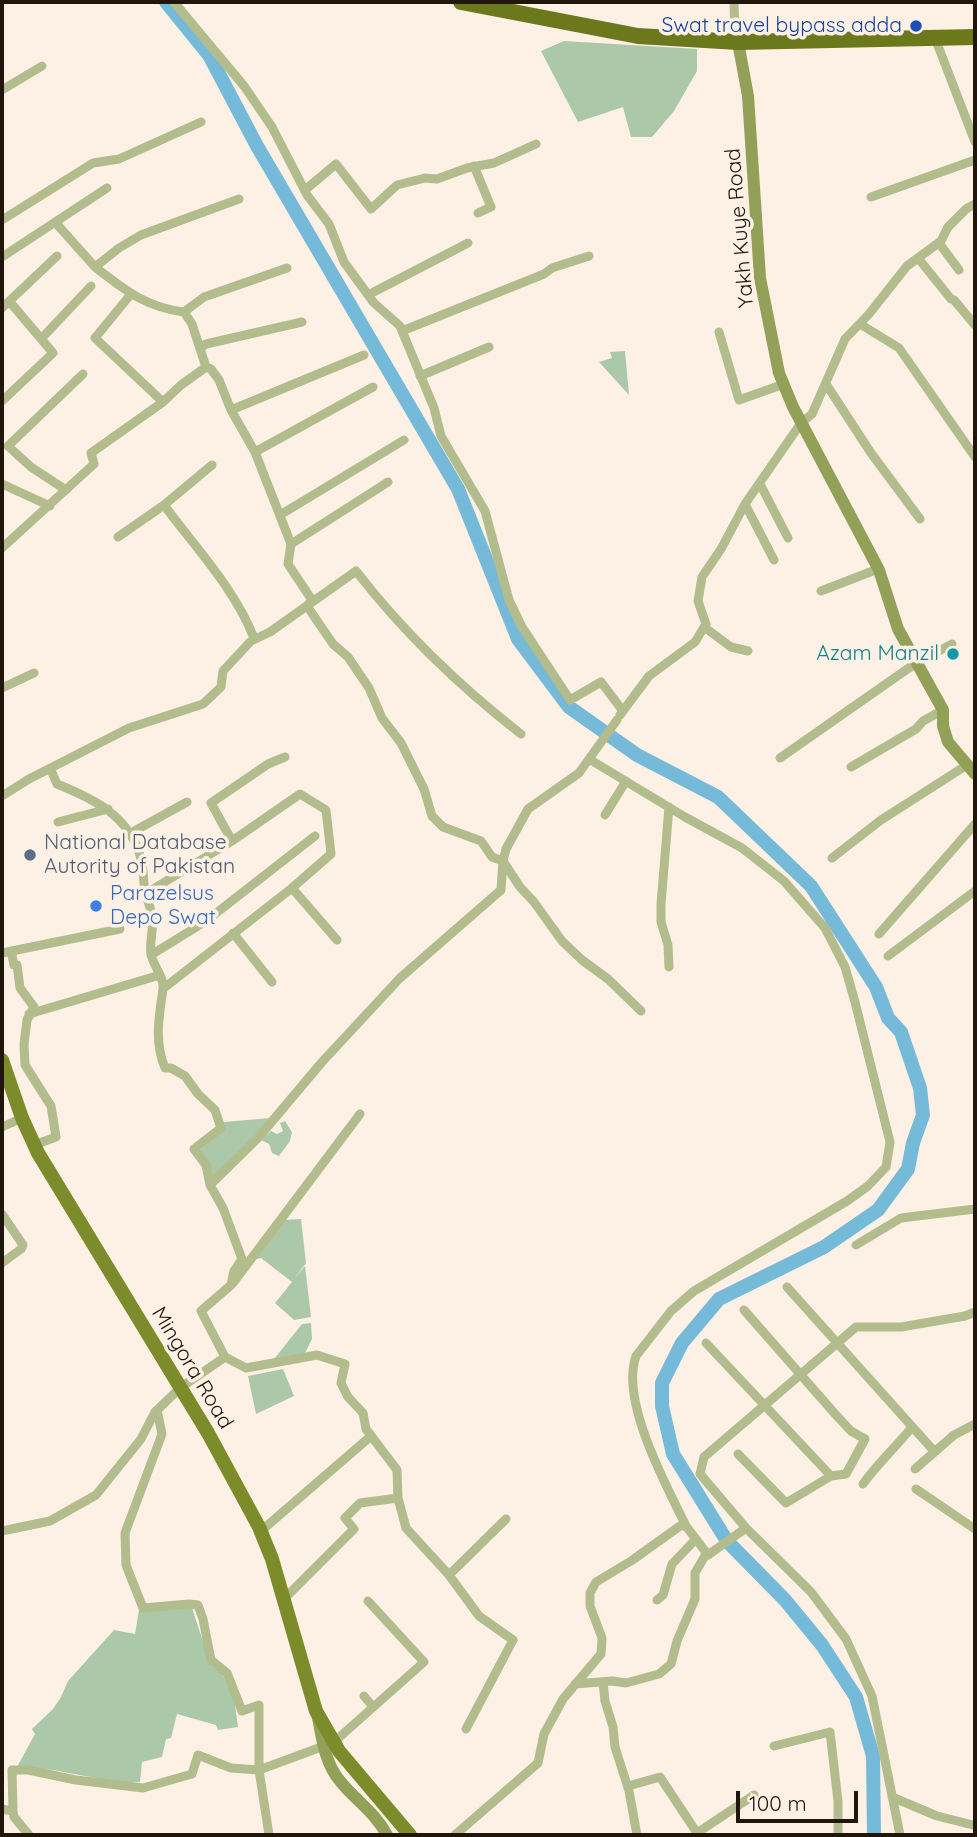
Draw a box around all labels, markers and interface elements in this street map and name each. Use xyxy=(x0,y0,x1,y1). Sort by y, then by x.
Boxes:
place label: Swat travel bypass adda xyxy=(661,13,902,39)
marker: Swat travel bypass adda xyxy=(908,18,924,34)
street label: Yakh Kuye Road xyxy=(720,147,760,309)
place label: Azam Manzil xyxy=(816,641,939,667)
marker: Azam Manzil xyxy=(945,646,961,662)
place label: National Database Autority of Pakistan xyxy=(44,830,235,880)
marker: National Database Autority of Pakistan xyxy=(22,847,38,863)
place label: Parazelsus Depo Swat xyxy=(110,881,216,931)
marker: Parazelsus Depo Swat xyxy=(88,898,104,914)
street label: Mingora Road xyxy=(146,1302,238,1434)
scale bar xyxy=(739,1778,862,1822)
text: 100 m xyxy=(749,1790,807,1816)

